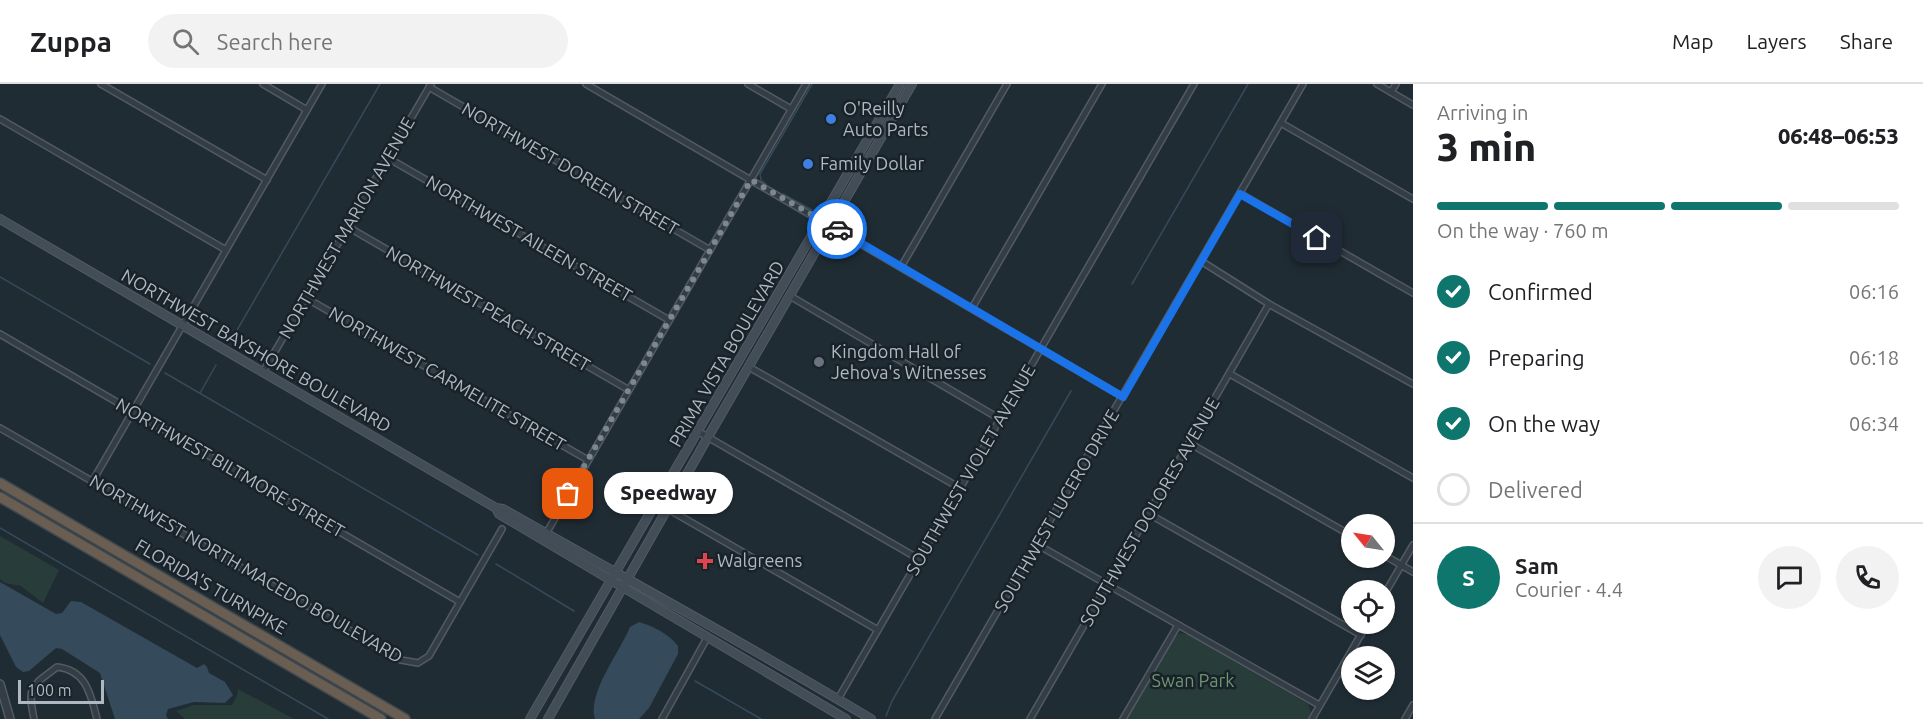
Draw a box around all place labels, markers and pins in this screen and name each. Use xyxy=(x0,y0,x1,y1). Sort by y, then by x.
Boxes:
place label: O'Reilly Auto Parts xyxy=(843,98,928,139)
marker: O'Reilly Auto Parts xyxy=(824,112,838,126)
place label: Family Dollar xyxy=(820,153,924,173)
marker: Family Dollar xyxy=(801,157,815,171)
pin xyxy=(1291,212,1342,263)
place label: Kingdom Hall of Jehova's Witnesses xyxy=(831,341,987,382)
marker: Kingdom Hall of Jehova's Witnesses xyxy=(812,355,826,369)
pin xyxy=(542,468,593,519)
callout: Speedway xyxy=(604,473,733,515)
place label: Walgreens xyxy=(717,550,803,570)
marker: Walgreens xyxy=(698,554,712,568)

